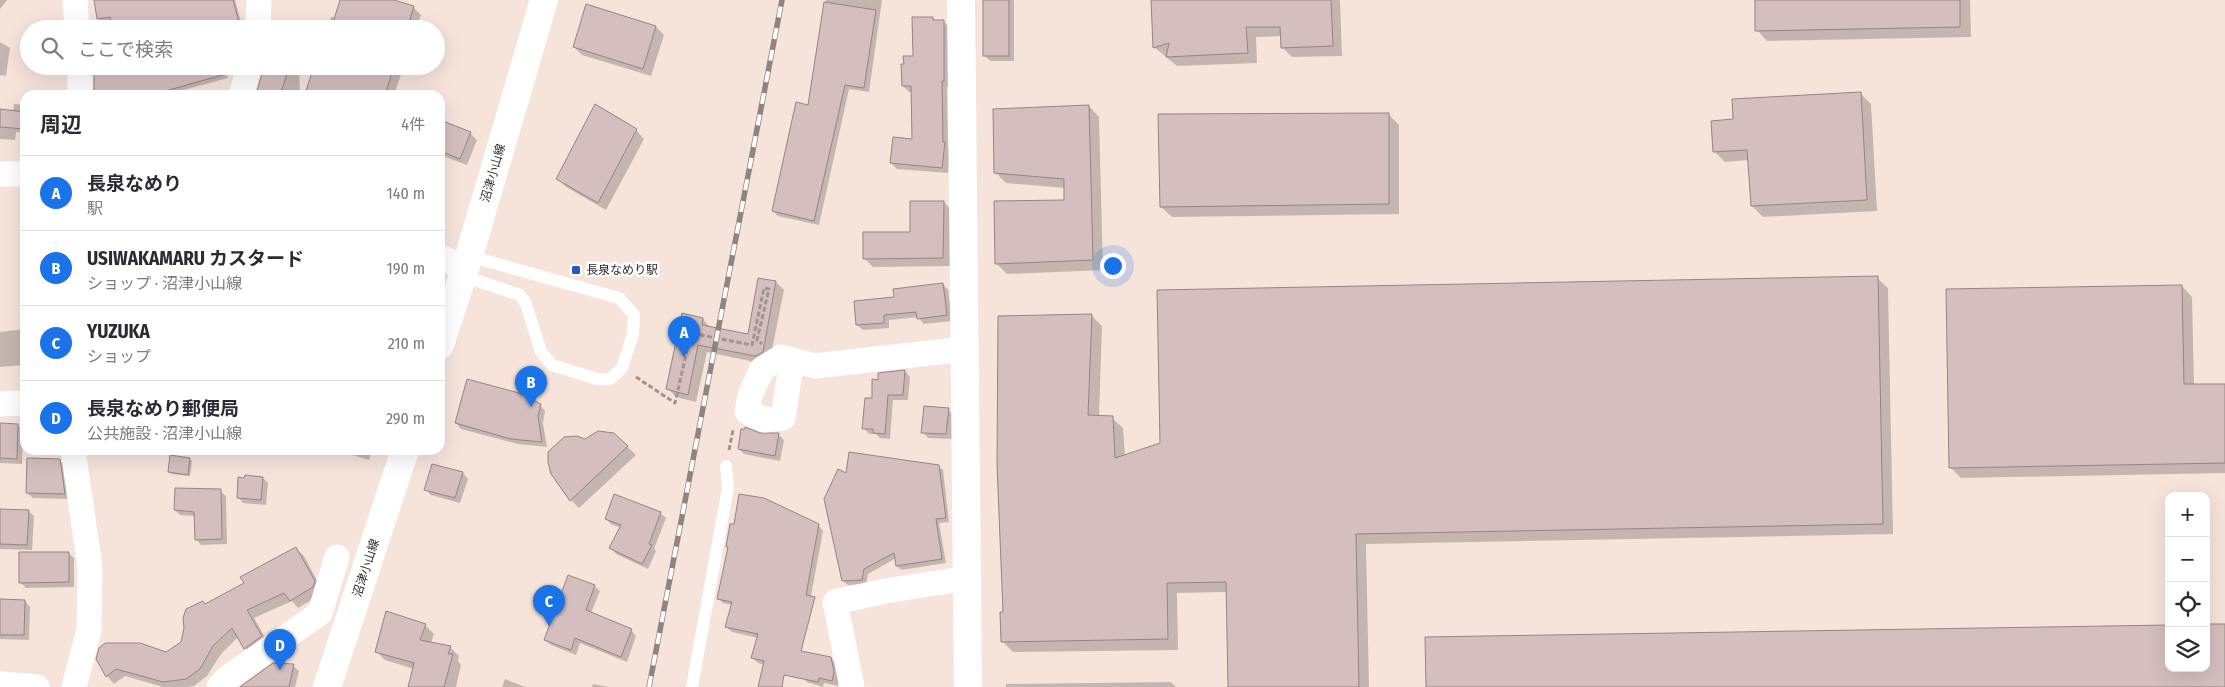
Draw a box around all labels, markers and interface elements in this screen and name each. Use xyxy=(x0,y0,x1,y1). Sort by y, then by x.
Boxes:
search box xyxy=(20,20,445,75)
icon: search xyxy=(38,34,66,62)
text: ここで検索 xyxy=(78,38,173,61)
text: 周辺 xyxy=(40,112,82,138)
text: 4件 xyxy=(401,115,425,134)
street label: 沼津小山線 xyxy=(478,142,508,204)
text: 長泉なめり xyxy=(87,172,182,195)
text: A xyxy=(52,184,60,203)
text: 140 m xyxy=(387,184,425,203)
text: 駅 xyxy=(87,199,103,218)
text: USIWAKAMARU カスタード xyxy=(87,247,304,270)
your location xyxy=(1100,253,1126,279)
text: B xyxy=(52,259,60,278)
text: 190 m xyxy=(387,259,425,278)
place label: 長泉なめり駅 xyxy=(586,263,658,277)
marker: 長泉なめり駅 xyxy=(570,264,582,276)
text: ショップ · 沼津小山線 xyxy=(87,274,242,293)
pin: A xyxy=(668,316,700,357)
text: YUZUKA xyxy=(87,320,150,343)
text: C xyxy=(52,334,60,353)
text: 210 m xyxy=(388,334,425,353)
text: ショップ xyxy=(87,347,151,366)
pin: B xyxy=(515,366,547,407)
text: 長泉なめり郵便局 xyxy=(87,397,239,420)
text: D xyxy=(51,409,61,428)
text: 290 m xyxy=(386,409,425,428)
text: 公共施設 · 沼津小山線 xyxy=(87,424,242,443)
map controls xyxy=(2165,492,2210,672)
button: + xyxy=(2165,492,2210,537)
street label: 沼津小山線 xyxy=(350,537,382,599)
button: − xyxy=(2165,537,2210,582)
button: locate xyxy=(2165,582,2210,627)
pin: C xyxy=(533,585,565,626)
button: layers xyxy=(2165,627,2210,672)
pin: D xyxy=(264,629,296,670)

